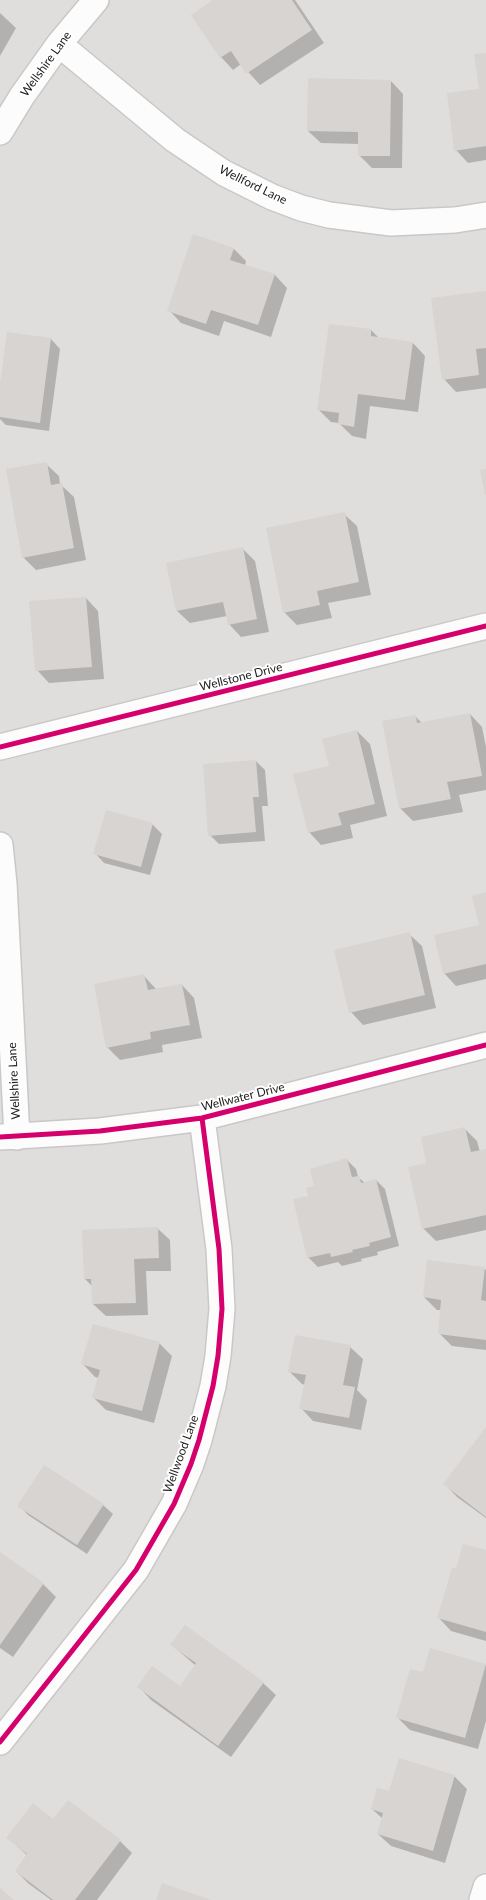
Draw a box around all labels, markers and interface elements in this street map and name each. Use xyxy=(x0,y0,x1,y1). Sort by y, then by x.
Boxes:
street label: Wellshire Lane xyxy=(17,29,75,99)
street label: Wellford Lane xyxy=(217,162,289,208)
street label: Wellstone Drive xyxy=(198,660,284,694)
street label: Wellshire Lane xyxy=(5,1042,23,1120)
street label: Wellwater Drive xyxy=(200,1080,286,1114)
street label: Wellwood Lane xyxy=(160,1413,202,1495)

